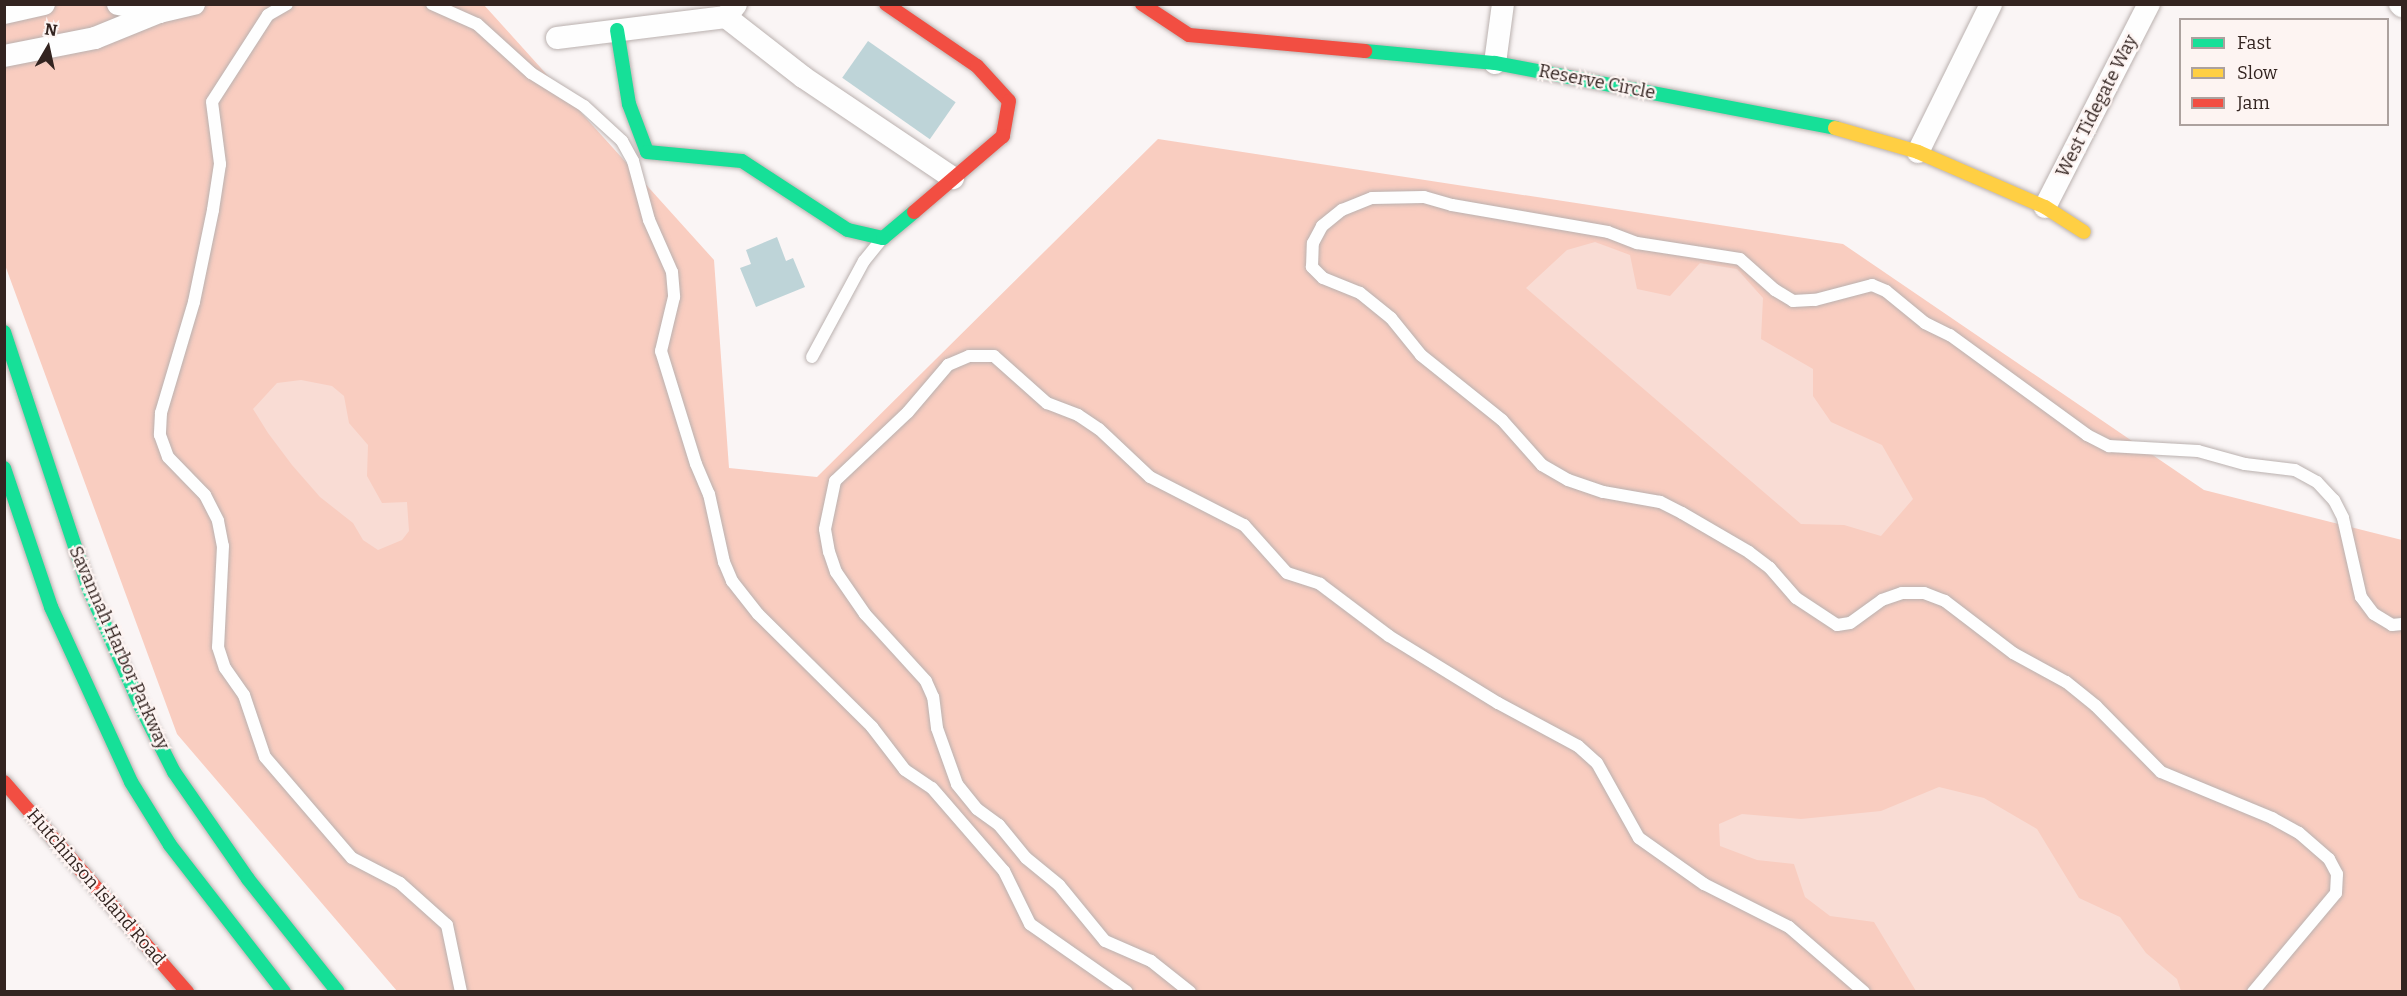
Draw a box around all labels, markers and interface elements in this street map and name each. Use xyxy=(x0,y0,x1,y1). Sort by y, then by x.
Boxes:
north arrow xyxy=(18,18,78,78)
legend xyxy=(2179,18,2389,126)
text: N xyxy=(43,19,58,40)
street label: West Tidegate Way xyxy=(2052,31,2142,181)
text: Fast xyxy=(2237,32,2272,54)
street label: Reserve Circle xyxy=(1537,60,1657,104)
text: Slow xyxy=(2237,62,2277,84)
text: Jam xyxy=(2237,92,2270,114)
street label: Savannah Harbor Parkway xyxy=(64,543,174,753)
street label: Hutchinson Island Road xyxy=(22,804,170,970)

